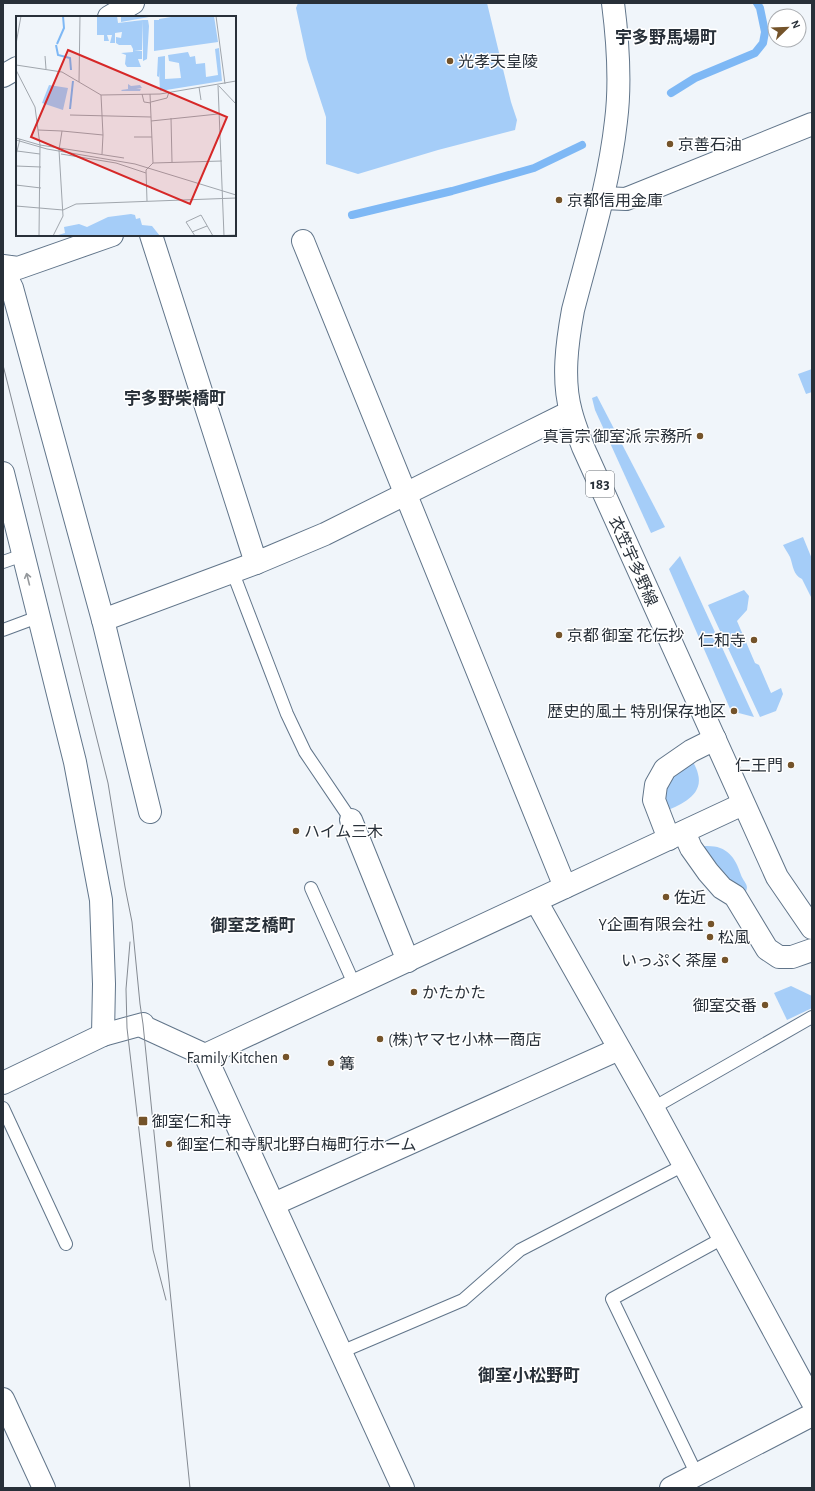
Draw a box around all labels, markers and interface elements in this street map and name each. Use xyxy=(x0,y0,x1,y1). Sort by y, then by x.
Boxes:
north arrow xyxy=(767,8,807,48)
inset map xyxy=(16,16,236,236)
text: N xyxy=(789,19,802,30)
district label: 宇多野馬場町 xyxy=(615,28,717,46)
place label: 光孝天皇陵 xyxy=(458,53,538,70)
marker: 光孝天皇陵 xyxy=(445,56,455,66)
place label: 京善石油 xyxy=(678,136,742,153)
marker: 京善石油 xyxy=(665,139,675,149)
place label: 京都信用金庫 xyxy=(567,192,663,209)
marker: 京都信用金庫 xyxy=(554,195,564,205)
district label: 宇多野柴橋町 xyxy=(124,389,226,407)
place label: 真言宗 御室派 宗務所 xyxy=(543,428,692,445)
marker: 真言宗 御室派 宗務所 xyxy=(695,431,705,441)
road number: 183 xyxy=(586,471,614,497)
street label: 衣笠宇多野線 xyxy=(606,514,661,609)
one-way arrow xyxy=(24,573,32,586)
place label: 京都 御室 花伝抄 xyxy=(567,627,684,644)
marker: 京都 御室 花伝抄 xyxy=(554,630,564,640)
place label: 仁和寺 xyxy=(698,632,746,649)
marker: 仁和寺 xyxy=(749,635,759,645)
place label: 歴史的風土 特別保存地区 xyxy=(547,703,726,720)
marker: 歴史的風土 特別保存地区 xyxy=(729,706,739,716)
place label: 仁王門 xyxy=(735,757,783,774)
marker: 仁王門 xyxy=(786,760,796,770)
place label: ハイム三木 xyxy=(304,824,383,840)
marker: ハイム三木 xyxy=(291,826,301,836)
place label: 佐近 xyxy=(674,889,706,906)
marker: 佐近 xyxy=(661,892,671,902)
district label: 御室芝橋町 xyxy=(211,916,296,934)
place label: Y企画有限会社 xyxy=(599,916,703,933)
marker: Y企画有限会社 xyxy=(706,919,716,929)
place label: 松風 xyxy=(718,930,750,946)
marker: 松風 xyxy=(705,932,715,942)
place label: いっぷく茶屋 xyxy=(621,953,717,969)
marker: いっぷく茶屋 xyxy=(720,955,730,965)
place label: かたかた xyxy=(422,985,486,1001)
marker: かたかた xyxy=(409,987,419,997)
place label: 御室交番 xyxy=(693,997,757,1014)
marker: 御室交番 xyxy=(760,1000,770,1010)
place label: (株)ヤマセ小林一商店 xyxy=(388,1032,542,1048)
marker: (株)ヤマセ小林一商店 xyxy=(375,1034,385,1044)
place label: Family Kitchen xyxy=(187,1050,278,1067)
marker: Family Kitchen xyxy=(281,1052,291,1062)
place label: 篝 xyxy=(339,1055,355,1072)
marker: 篝 xyxy=(326,1058,336,1068)
place label: 御室仁和寺 xyxy=(152,1113,232,1130)
marker: 御室仁和寺 xyxy=(137,1115,149,1127)
place label: 御室仁和寺駅北野白梅町行ホーム xyxy=(177,1136,417,1153)
marker: 御室仁和寺駅北野白梅町行ホーム xyxy=(164,1139,174,1149)
district label: 御室小松野町 xyxy=(478,1366,580,1384)

